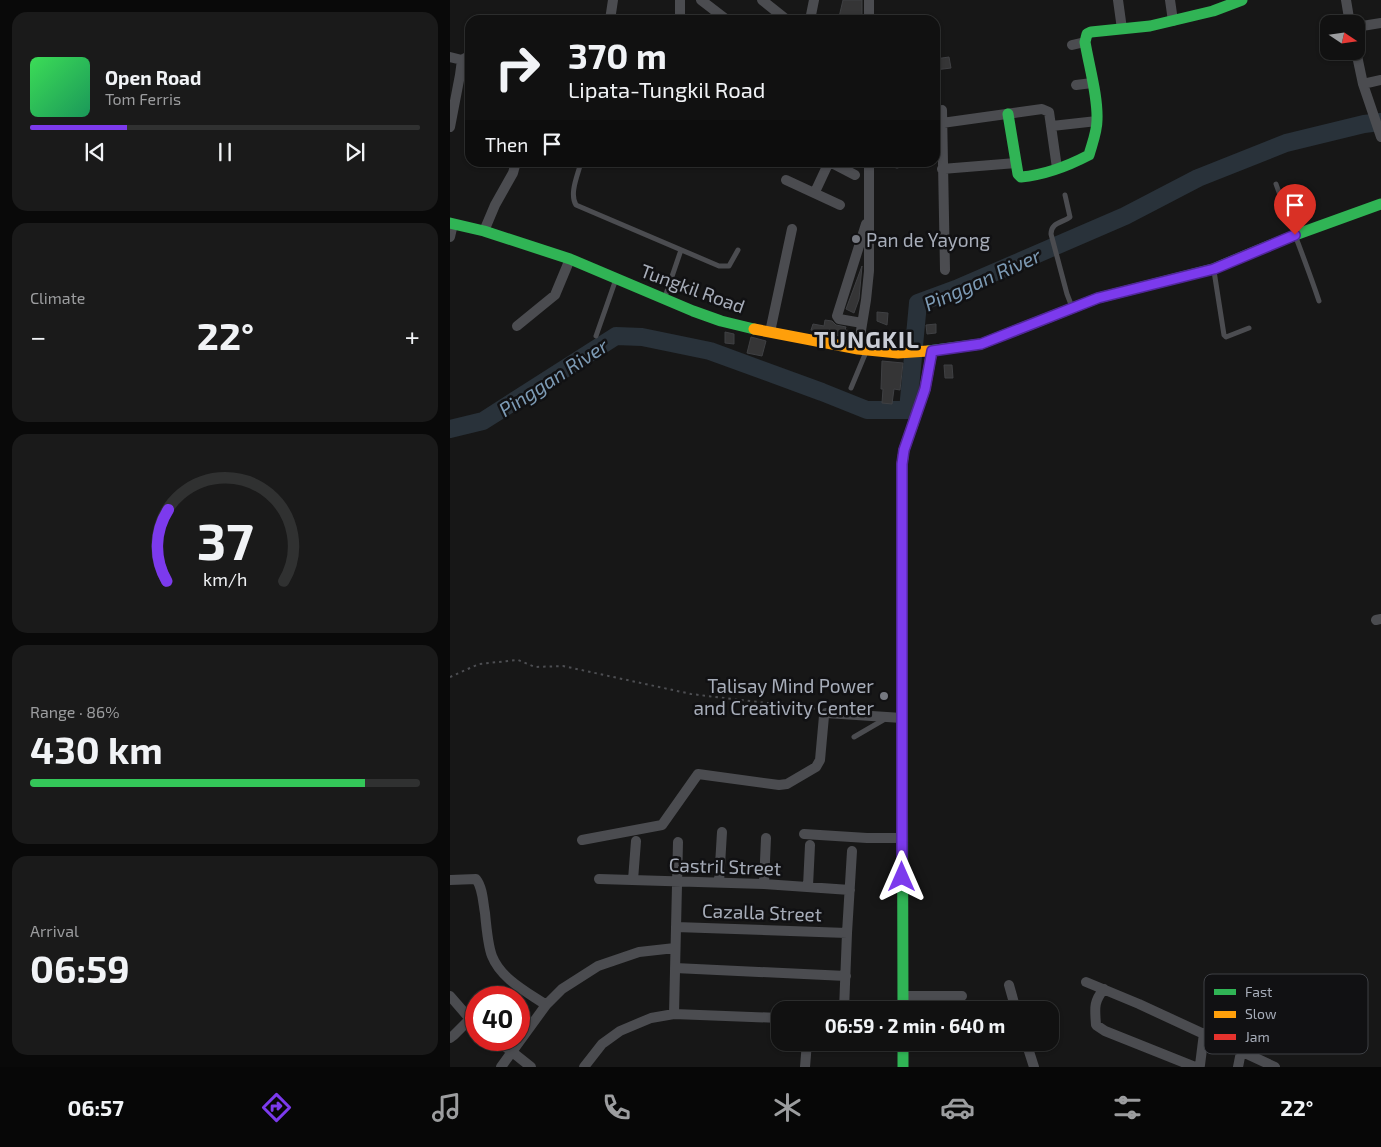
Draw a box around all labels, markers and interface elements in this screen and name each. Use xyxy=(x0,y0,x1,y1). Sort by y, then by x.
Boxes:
north arrow xyxy=(1320,15,1365,60)
map controls xyxy=(1320,15,1365,60)
text: 370 m xyxy=(568,34,667,76)
icon: right xyxy=(485,35,550,100)
text: Open Road xyxy=(105,66,201,89)
text: Lipata-Tungkil Road xyxy=(568,76,765,102)
text: Tom Ferris xyxy=(105,89,181,108)
icon: arrive xyxy=(538,130,566,158)
text: Then xyxy=(485,133,528,156)
icon: previous xyxy=(81,138,109,166)
icon: pause xyxy=(211,138,239,166)
icon: next xyxy=(341,138,369,166)
pin xyxy=(1274,184,1316,235)
icon: arrive xyxy=(1281,191,1309,219)
place label: Pan de Yayong xyxy=(866,228,991,251)
marker: Pan de Yayong xyxy=(850,233,862,245)
water label: Pinggan River xyxy=(920,242,1045,315)
street label: Tungkil Road xyxy=(638,258,748,318)
text: Climate xyxy=(30,288,85,307)
text: 22° xyxy=(197,312,254,358)
text: − xyxy=(30,319,46,353)
text: + xyxy=(405,319,420,353)
district label: TUNGKIL xyxy=(814,324,920,353)
water label: Pinggan River xyxy=(494,332,613,421)
text: 37 xyxy=(197,508,253,570)
text: km/h xyxy=(203,568,247,590)
place label: Talisay Mind Power and Creativity Center xyxy=(694,674,874,719)
marker: Talisay Mind Power and Creativity Center xyxy=(878,690,890,702)
text: Range · 86% xyxy=(30,702,120,721)
text: 430 km xyxy=(30,726,163,772)
position arrow xyxy=(875,850,927,902)
street label: Castril Street xyxy=(668,853,782,879)
street label: Cazalla Street xyxy=(702,898,822,926)
text: Arrival xyxy=(30,921,79,940)
text: 06:59 xyxy=(30,945,130,991)
legend xyxy=(1204,974,1368,1054)
text: Fast xyxy=(1245,983,1272,1000)
speed limit sign: 40 xyxy=(465,986,530,1051)
text: Slow xyxy=(1245,1005,1277,1022)
text: 06:59 · 2 min · 640 m xyxy=(825,1014,1005,1037)
text: Jam xyxy=(1245,1028,1270,1045)
icon: directions xyxy=(259,1090,294,1125)
icon: music xyxy=(429,1090,464,1125)
icon: phone xyxy=(599,1090,634,1125)
icon: climate xyxy=(770,1090,805,1125)
icon: car xyxy=(940,1090,975,1125)
icon: filters xyxy=(1110,1090,1145,1125)
text: 06:57 xyxy=(68,1094,124,1120)
text: 22° xyxy=(1280,1094,1313,1120)

